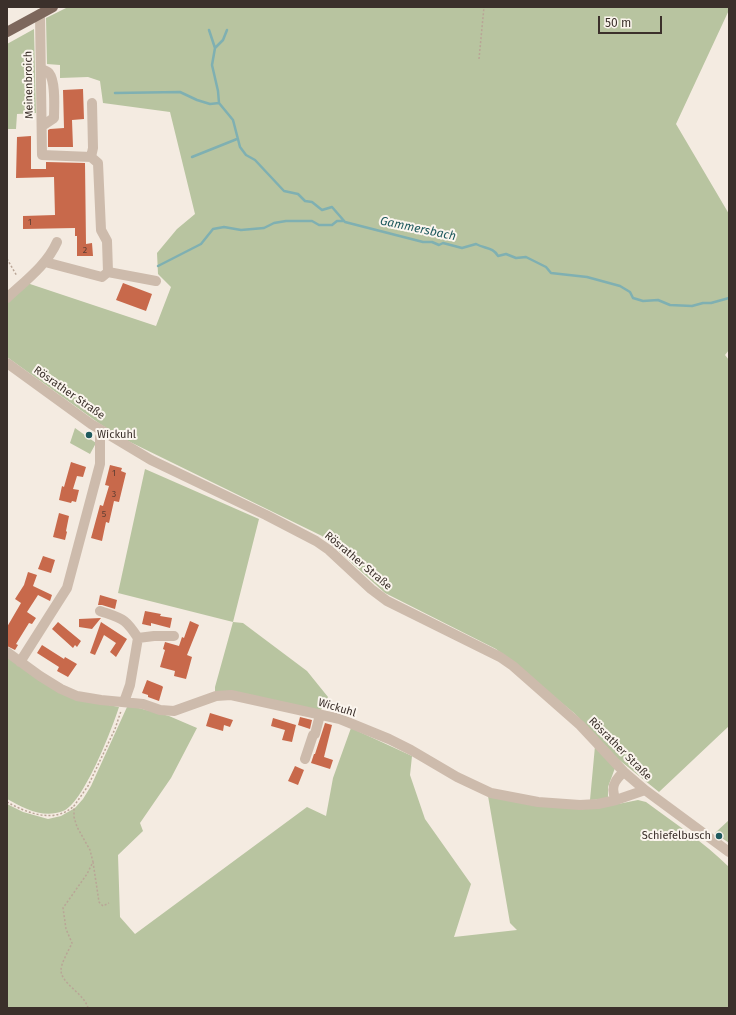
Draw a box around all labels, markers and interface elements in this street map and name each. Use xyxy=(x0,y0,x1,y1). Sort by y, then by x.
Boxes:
scale bar xyxy=(600,8,664,34)
text: 50 m xyxy=(605,16,631,30)
street label: Meinenbroich xyxy=(22,51,36,119)
water label: Gammersbach xyxy=(379,214,457,244)
house number: 1 xyxy=(28,217,32,227)
house number: 2 xyxy=(83,245,87,255)
street label: Rösrather Straße xyxy=(31,364,107,422)
place label: Wickuhl xyxy=(97,428,136,442)
marker: Wickuhl xyxy=(84,430,94,440)
house number: 1 xyxy=(112,468,116,478)
house number: 3 xyxy=(112,489,116,499)
house number: 5 xyxy=(102,509,106,519)
street label: Rösrather Straße xyxy=(322,529,394,593)
street label: Wickuhl xyxy=(316,696,358,720)
street label: Rösrather Straße xyxy=(586,715,654,783)
place label: Schiefelbusch xyxy=(642,829,711,843)
marker: Schiefelbusch xyxy=(714,831,724,841)

